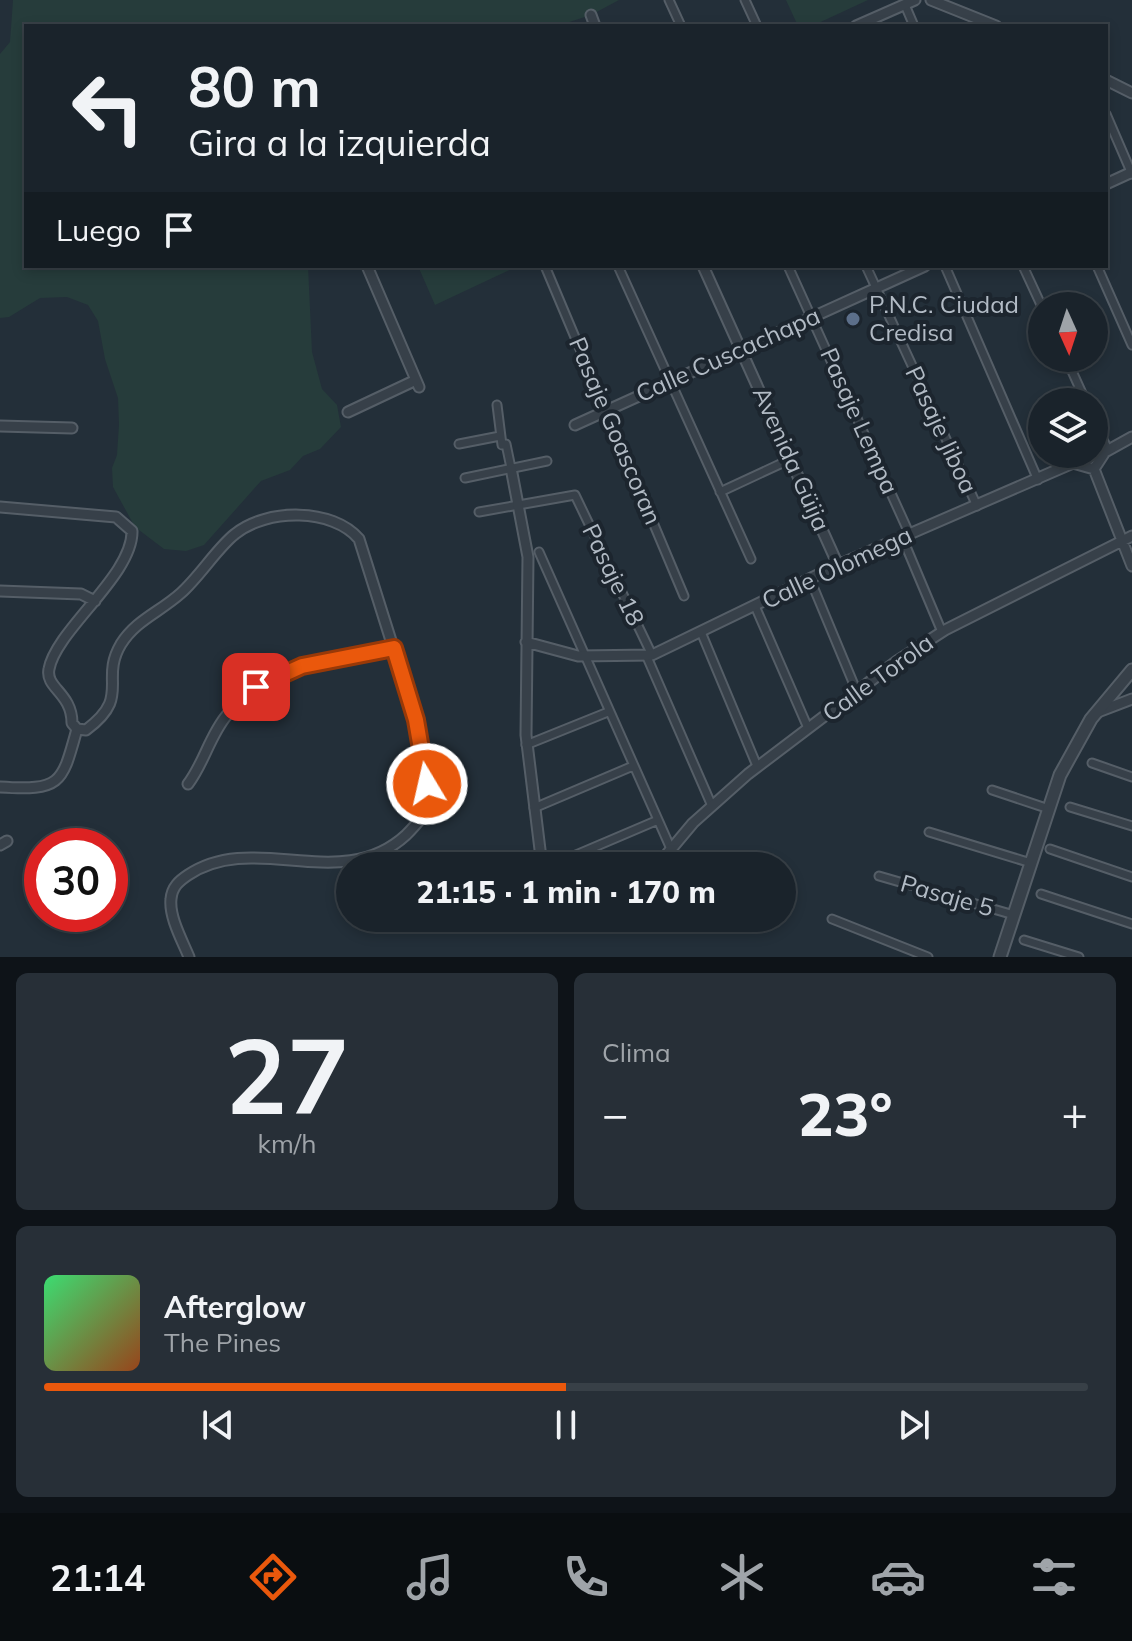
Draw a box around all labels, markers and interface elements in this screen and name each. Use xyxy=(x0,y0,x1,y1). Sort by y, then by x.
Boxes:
text: 80 m xyxy=(188,51,321,121)
icon: left xyxy=(56,56,160,160)
text: Gira a la izquierda xyxy=(188,120,491,165)
icon: arrive xyxy=(157,208,201,252)
text: Luego xyxy=(56,211,141,249)
place label: P.N.C. Ciudad Credisa xyxy=(869,289,1019,347)
north arrow xyxy=(1028,292,1108,372)
map controls xyxy=(1028,292,1108,468)
street label: Calle Cuscachapa xyxy=(631,300,824,408)
marker: P.N.C. Ciudad Credisa xyxy=(844,310,862,328)
street label: Pasaje Goascoran xyxy=(563,332,669,529)
street label: Pasaje Lempa xyxy=(814,343,905,498)
street label: Pasaje Jiboa xyxy=(899,361,984,498)
street label: Avenida Güija xyxy=(747,382,837,535)
button: layers xyxy=(1028,388,1108,468)
street label: Pasaje 18 xyxy=(576,519,651,630)
street label: Calle Olomega xyxy=(757,519,916,615)
street label: Calle Torola xyxy=(816,627,939,728)
pin xyxy=(222,653,290,721)
icon: arrive xyxy=(234,665,278,709)
position arrow xyxy=(385,742,469,826)
speed limit sign: 30 xyxy=(24,828,128,932)
street label: Pasaje 5 xyxy=(897,868,997,923)
text: 21:15 · 1 min · 170 m xyxy=(416,873,716,911)
text: 27 xyxy=(225,1009,349,1140)
text: Clima xyxy=(602,1036,671,1069)
text: 23° xyxy=(797,1076,893,1151)
text: − xyxy=(602,1086,628,1141)
text: + xyxy=(1062,1086,1088,1141)
text: km/h xyxy=(258,1127,316,1160)
text: Afterglow xyxy=(164,1288,306,1326)
text: The Pines xyxy=(164,1326,281,1359)
icon: previous xyxy=(196,1403,240,1447)
icon: pause xyxy=(544,1403,588,1447)
icon: next xyxy=(892,1403,936,1447)
icon: directions xyxy=(245,1549,301,1605)
icon: music xyxy=(402,1549,458,1605)
icon: phone xyxy=(558,1549,614,1605)
icon: climate xyxy=(714,1549,770,1605)
icon: car xyxy=(870,1549,926,1605)
icon: filters xyxy=(1026,1549,1082,1605)
text: 21:14 xyxy=(50,1555,145,1600)

